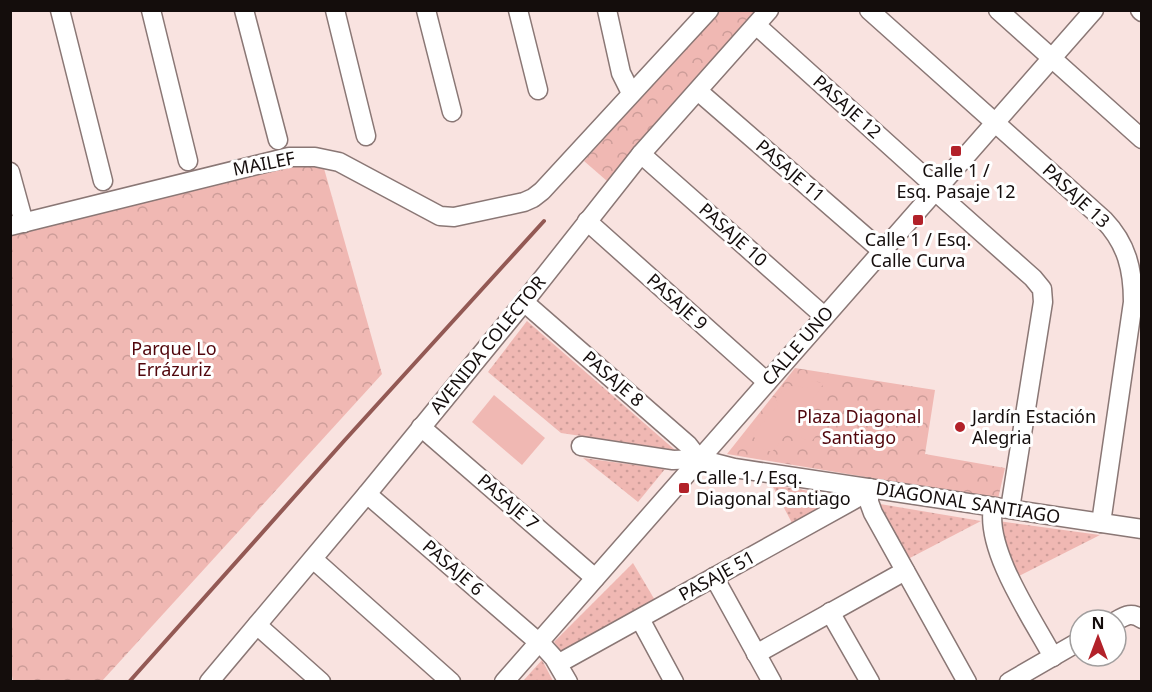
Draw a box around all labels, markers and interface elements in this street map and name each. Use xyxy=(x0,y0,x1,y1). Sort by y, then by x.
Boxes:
street label: PASAJE 12 xyxy=(808,69,887,143)
street label: PASAJE 11 xyxy=(751,134,830,207)
marker: Calle 1 / Esq. Pasaje 12 xyxy=(949,144,963,158)
street label: MAILEF xyxy=(231,145,297,181)
place label: Calle 1 / Esq. Pasaje 12 xyxy=(897,158,1015,203)
street label: PASAJE 13 xyxy=(1038,158,1116,233)
street label: PASAJE 10 xyxy=(694,197,773,271)
marker: Calle 1 / Esq. Calle Curva xyxy=(911,213,925,227)
place label: Calle 1 / Esq. Calle Curva xyxy=(865,227,971,272)
street label: PASAJE 9 xyxy=(642,268,713,335)
street label: AVENIDA COLECTOR xyxy=(424,270,550,418)
street label: CALLE UNO xyxy=(756,301,838,390)
park label: Parque Lo Errázuriz xyxy=(131,336,217,381)
street label: PASAJE 8 xyxy=(578,345,649,411)
park label: Plaza Diagonal Santiago xyxy=(797,404,921,449)
place label: Jardín Estación Alegria xyxy=(970,404,1096,449)
marker: Jardín Estación Alegria xyxy=(953,420,967,434)
place label: Calle 1 / Esq. Diagonal Santiago xyxy=(696,465,851,510)
street label: PASAJE 7 xyxy=(473,468,544,534)
street label: DIAGONAL SANTIAGO xyxy=(874,476,1062,528)
marker: Calle 1 / Esq. Diagonal Santiago xyxy=(677,481,691,495)
street label: PASAJE 6 xyxy=(418,534,489,600)
street label: PASAJE 51 xyxy=(674,544,759,606)
north arrow xyxy=(1068,608,1128,668)
text: N xyxy=(1091,612,1105,634)

